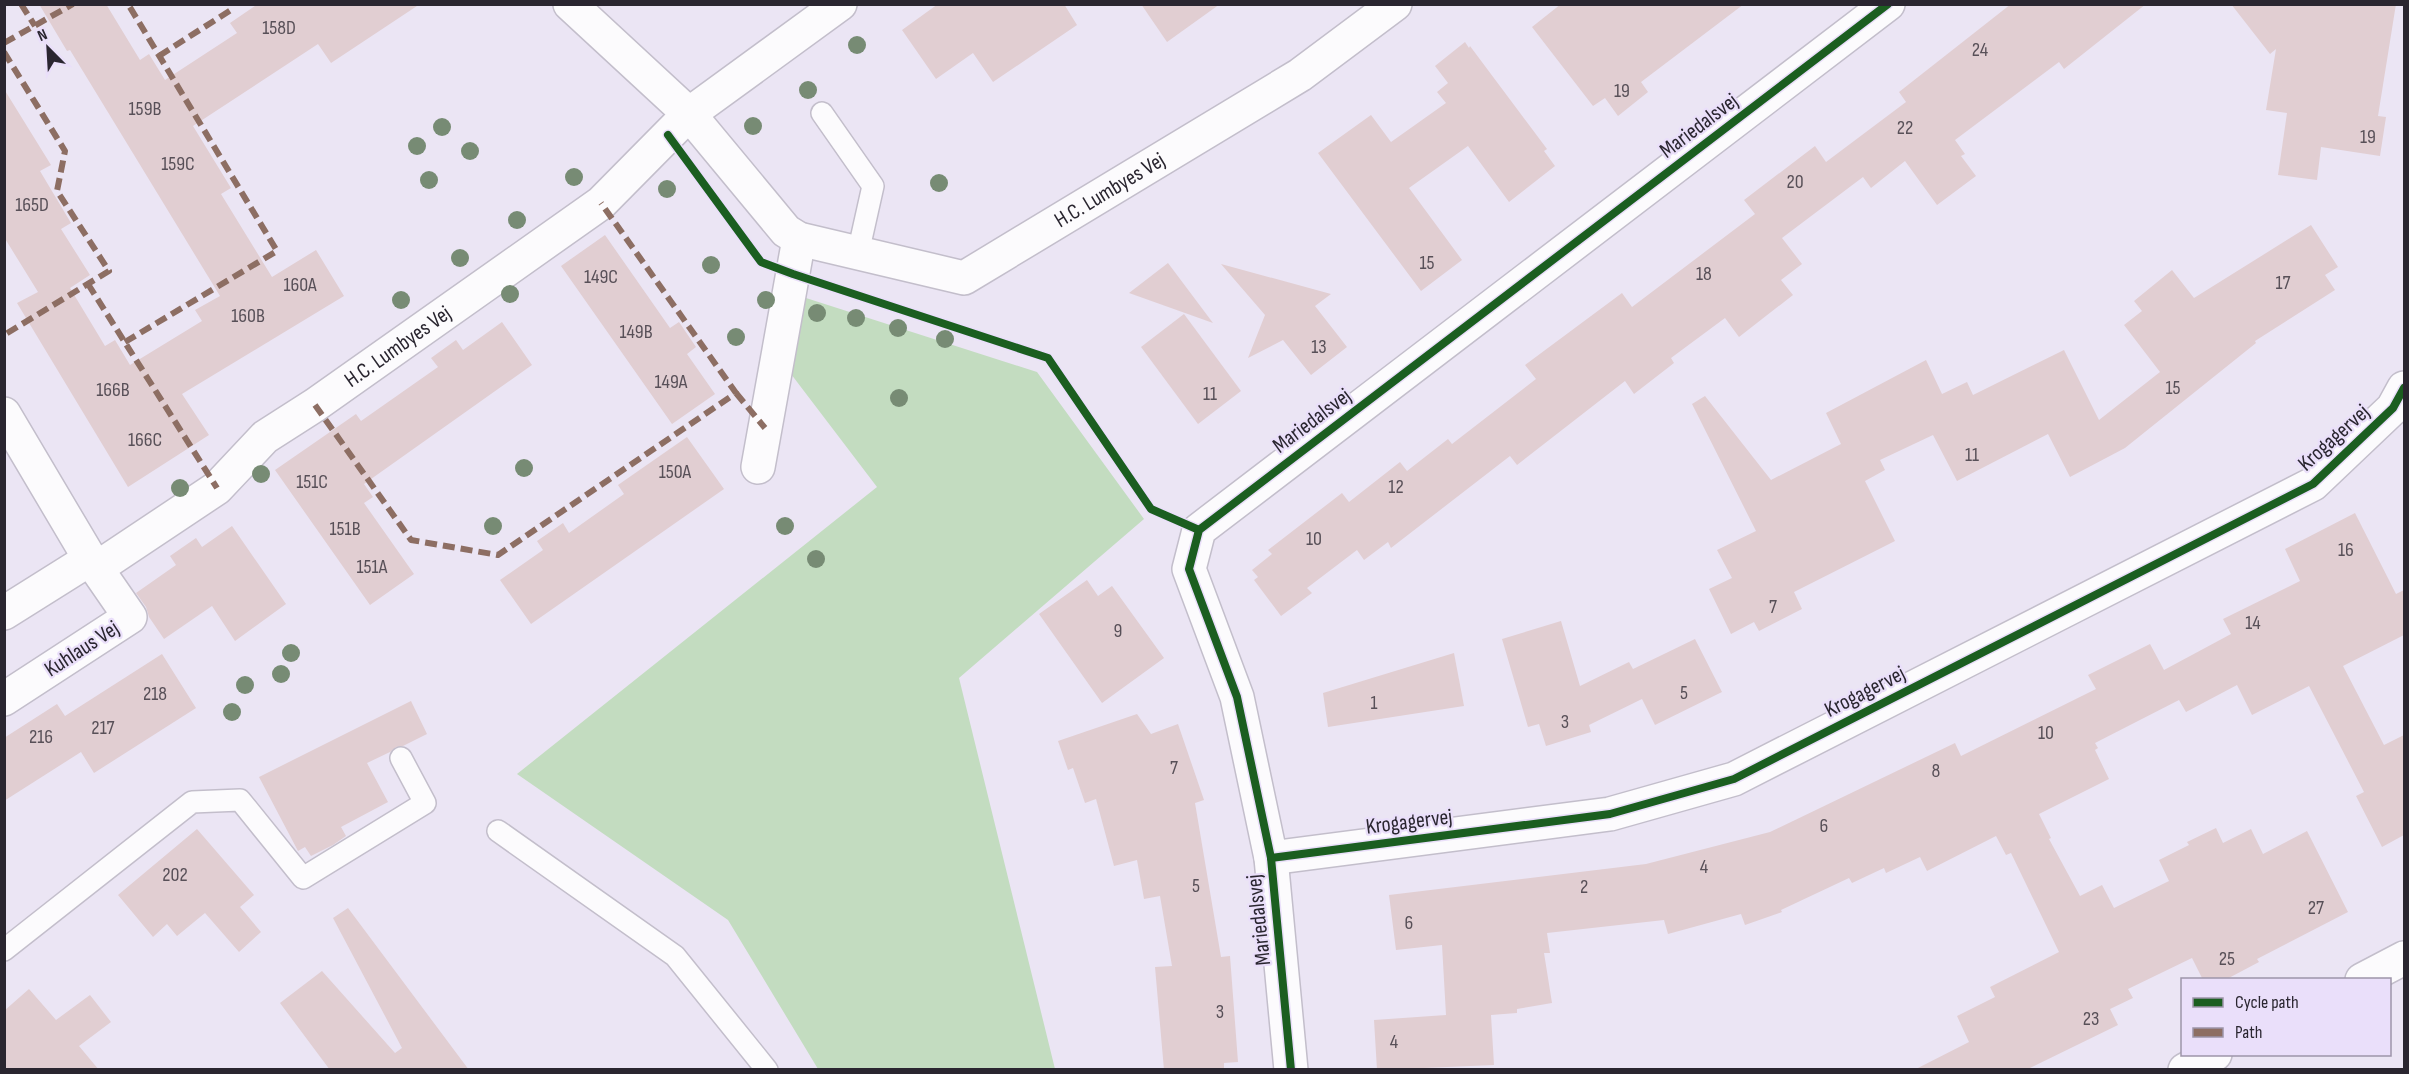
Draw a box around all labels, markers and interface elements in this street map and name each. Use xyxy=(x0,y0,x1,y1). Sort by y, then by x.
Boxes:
house number: 158D xyxy=(262,16,296,40)
north arrow xyxy=(18,18,78,78)
text: N xyxy=(35,25,50,46)
house number: 24 xyxy=(1972,38,1988,62)
house number: 19 xyxy=(1614,79,1630,103)
street label: Mariedalsvej xyxy=(1654,88,1744,164)
house number: 159B xyxy=(129,97,161,121)
house number: 22 xyxy=(1897,116,1913,140)
house number: 19 xyxy=(2360,125,2376,149)
street label: H.C. Lumbyes Vej xyxy=(1050,146,1170,234)
house number: 159C xyxy=(161,152,195,176)
house number: 20 xyxy=(1786,170,1804,194)
house number: 165D xyxy=(15,193,49,217)
house number: 15 xyxy=(1419,251,1435,275)
house number: 18 xyxy=(1696,262,1712,286)
house number: 149C xyxy=(584,265,618,289)
house number: 17 xyxy=(2276,271,2290,295)
house number: 160A xyxy=(283,273,317,297)
street label: H.C. Lumbyes Vej xyxy=(339,300,456,393)
house number: 160B xyxy=(231,304,265,328)
house number: 149B xyxy=(619,320,653,344)
house number: 13 xyxy=(1311,335,1327,359)
house number: 149A xyxy=(655,370,688,394)
house number: 15 xyxy=(2165,376,2181,400)
house number: 166B xyxy=(96,378,130,402)
house number: 11 xyxy=(1203,382,1217,406)
street label: Mariedalsvej xyxy=(1267,383,1357,459)
street label: Krogagervej xyxy=(2293,399,2375,477)
house number: 166C xyxy=(128,428,162,452)
house number: 11 xyxy=(1965,443,1979,467)
house number: 150A xyxy=(659,460,692,484)
house number: 151C xyxy=(296,470,328,494)
house number: 12 xyxy=(1388,475,1404,499)
house number: 151B xyxy=(329,517,361,541)
house number: 10 xyxy=(1306,527,1322,551)
house number: 16 xyxy=(2338,538,2354,562)
house number: 151A xyxy=(357,555,388,579)
house number: 7 xyxy=(1769,595,1777,619)
house number: 14 xyxy=(2245,611,2261,635)
street label: Kuhlaus Vej xyxy=(40,615,124,683)
house number: 9 xyxy=(1114,619,1122,643)
street label: Krogagervej xyxy=(1820,660,1910,724)
house number: 5 xyxy=(1680,681,1688,705)
house number: 218 xyxy=(143,682,167,706)
house number: 1 xyxy=(1371,691,1378,715)
house number: 3 xyxy=(1561,710,1569,734)
house number: 217 xyxy=(91,716,115,740)
house number: 10 xyxy=(2038,721,2054,745)
house number: 216 xyxy=(29,725,53,749)
house number: 7 xyxy=(1170,756,1178,780)
house number: 8 xyxy=(1932,759,1940,783)
street label: Krogagervej xyxy=(1364,803,1454,841)
house number: 6 xyxy=(1820,814,1828,838)
house number: 4 xyxy=(1700,855,1708,879)
house number: 202 xyxy=(162,863,188,887)
street label: Mariedalsvej xyxy=(1241,873,1277,967)
house number: 5 xyxy=(1192,874,1200,898)
house number: 2 xyxy=(1580,875,1588,899)
house number: 27 xyxy=(2308,896,2324,920)
house number: 6 xyxy=(1405,911,1413,935)
house number: 25 xyxy=(2219,947,2235,971)
legend xyxy=(2181,978,2391,1056)
text: Cycle path xyxy=(2235,992,2299,1013)
house number: 3 xyxy=(1216,1000,1224,1024)
house number: 23 xyxy=(2083,1007,2099,1031)
text: Path xyxy=(2235,1022,2263,1043)
house number: 4 xyxy=(1390,1030,1398,1054)

